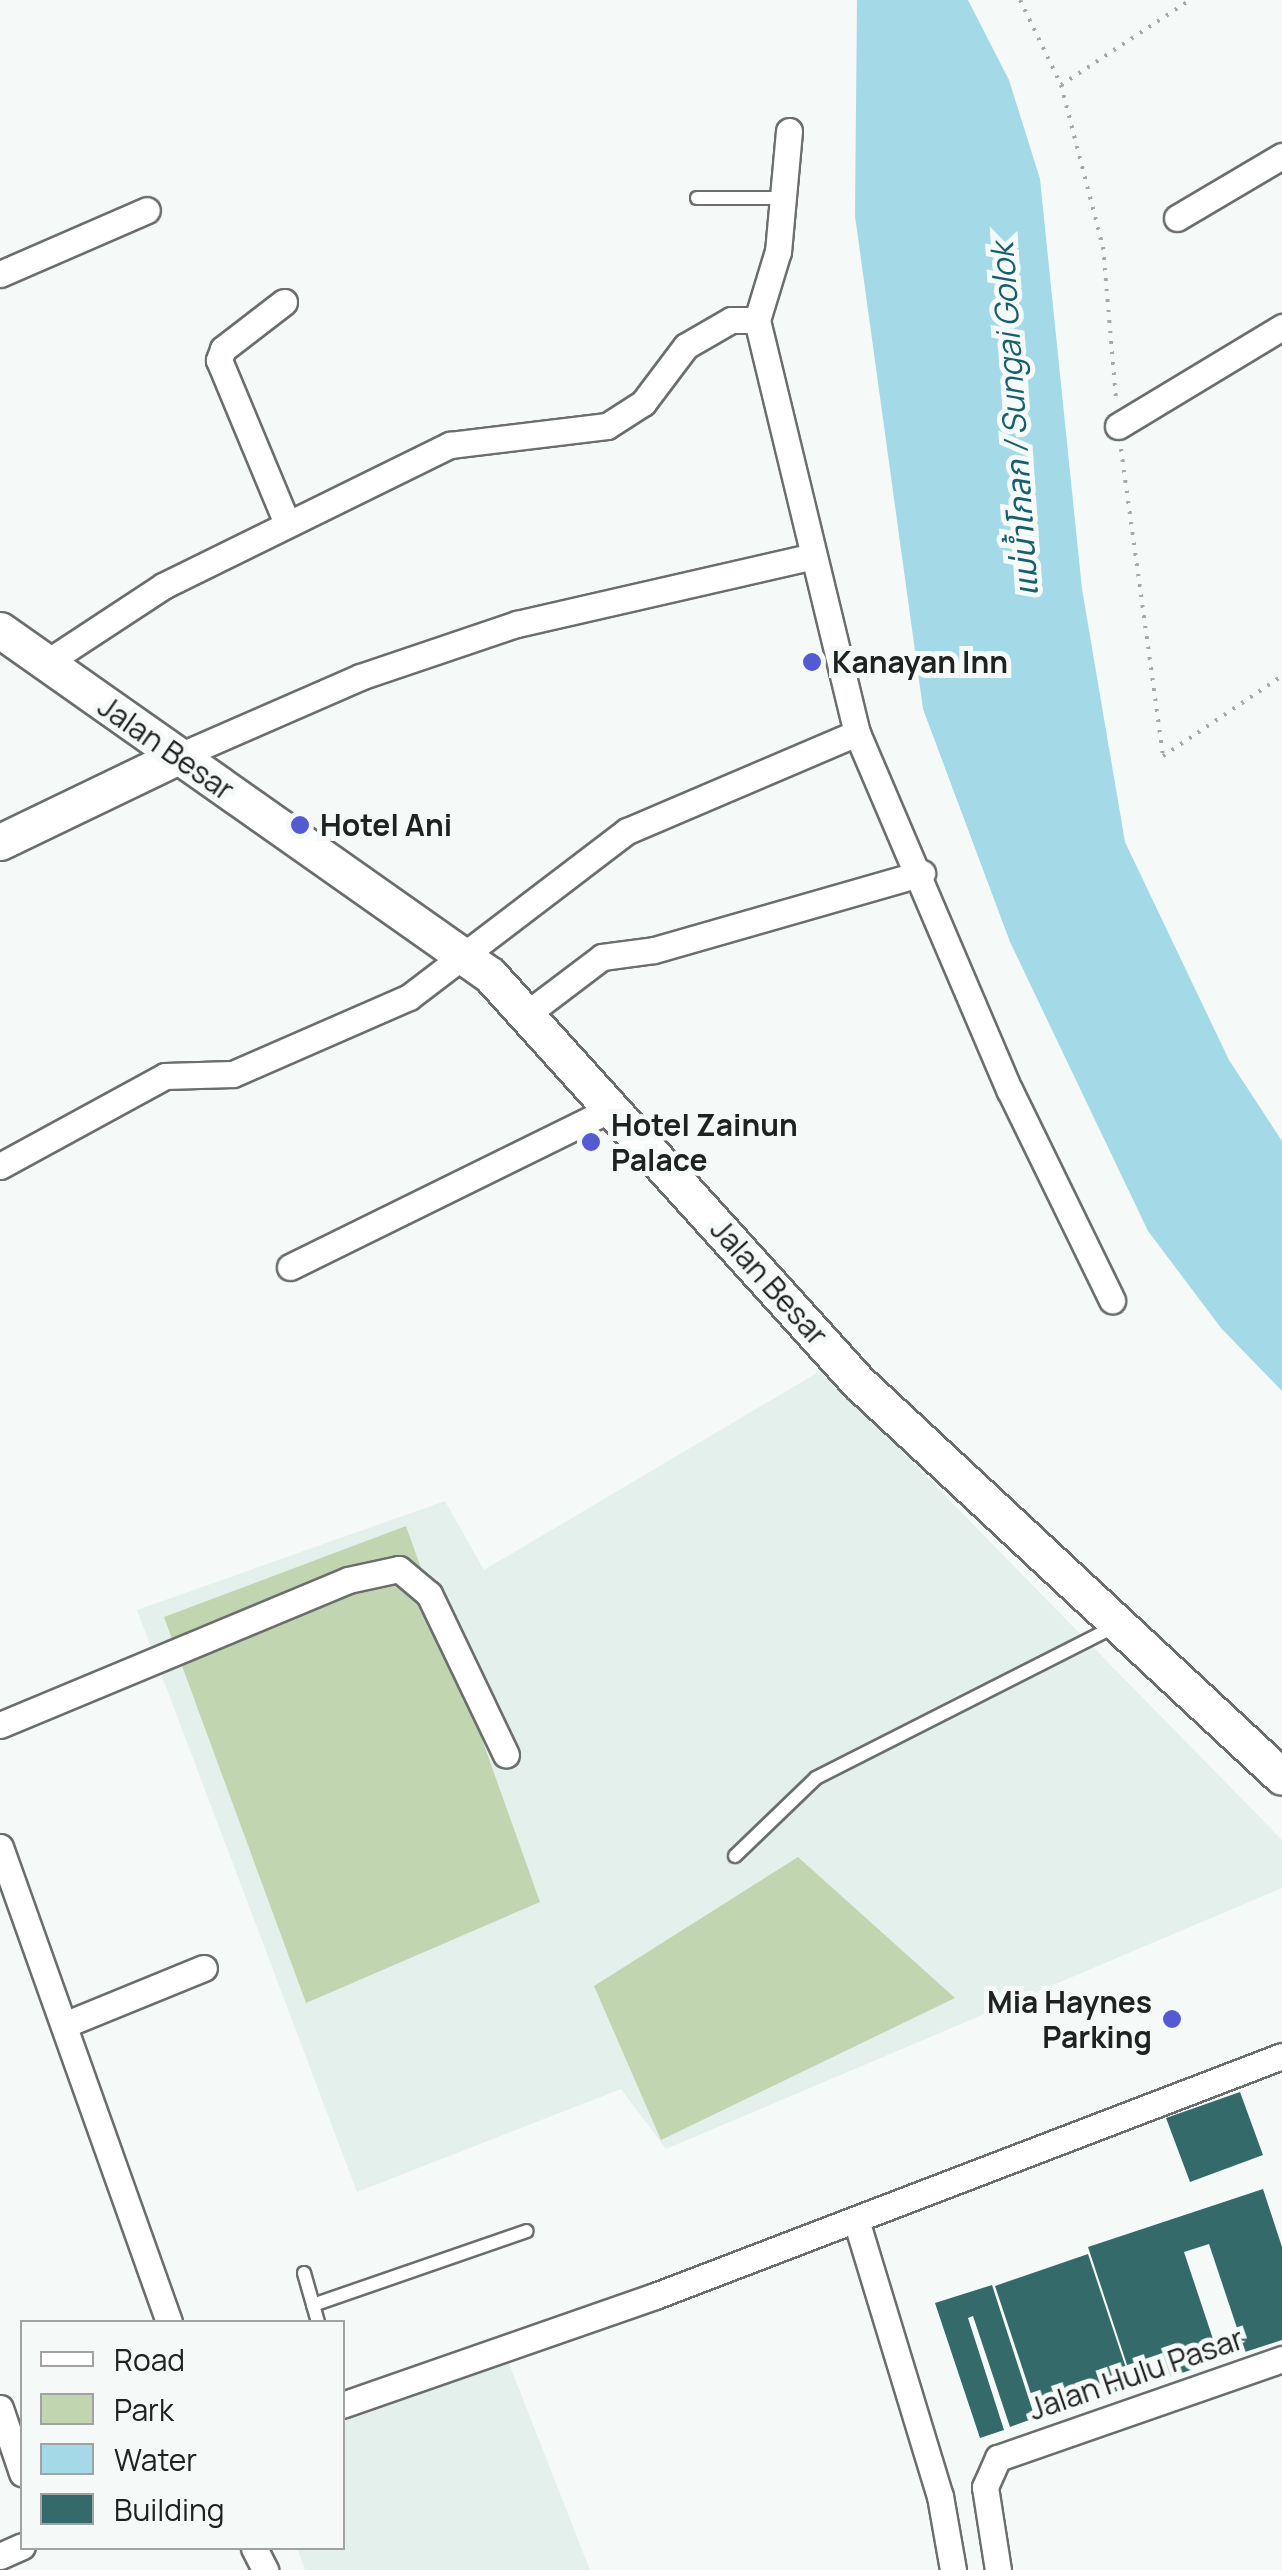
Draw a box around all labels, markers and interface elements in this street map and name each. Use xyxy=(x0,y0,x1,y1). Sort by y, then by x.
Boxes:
water label: แม่น้ำโกลก / Sungai Golok xyxy=(982,242,1046,598)
place label: Kanayan Inn xyxy=(832,644,1008,680)
marker: Kanayan Inn xyxy=(801,651,823,673)
street label: Jalan Besar xyxy=(91,688,241,808)
place label: Hotel Ani xyxy=(320,807,452,843)
marker: Hotel Ani xyxy=(289,814,311,836)
place label: Hotel Zainun Palace xyxy=(611,1107,798,1178)
marker: Hotel Zainun Palace xyxy=(580,1131,602,1153)
street label: Jalan Besar xyxy=(703,1212,835,1352)
place label: Mia Haynes Parking xyxy=(987,1984,1152,2054)
marker: Mia Haynes Parking xyxy=(1161,2008,1183,2030)
legend xyxy=(20,2320,345,2550)
street label: Jalan Hulu Pasar xyxy=(1024,2320,1248,2428)
text: Road xyxy=(114,2339,185,2380)
text: Park xyxy=(114,2389,174,2430)
text: Water xyxy=(114,2439,197,2480)
text: Building xyxy=(114,2489,225,2530)

